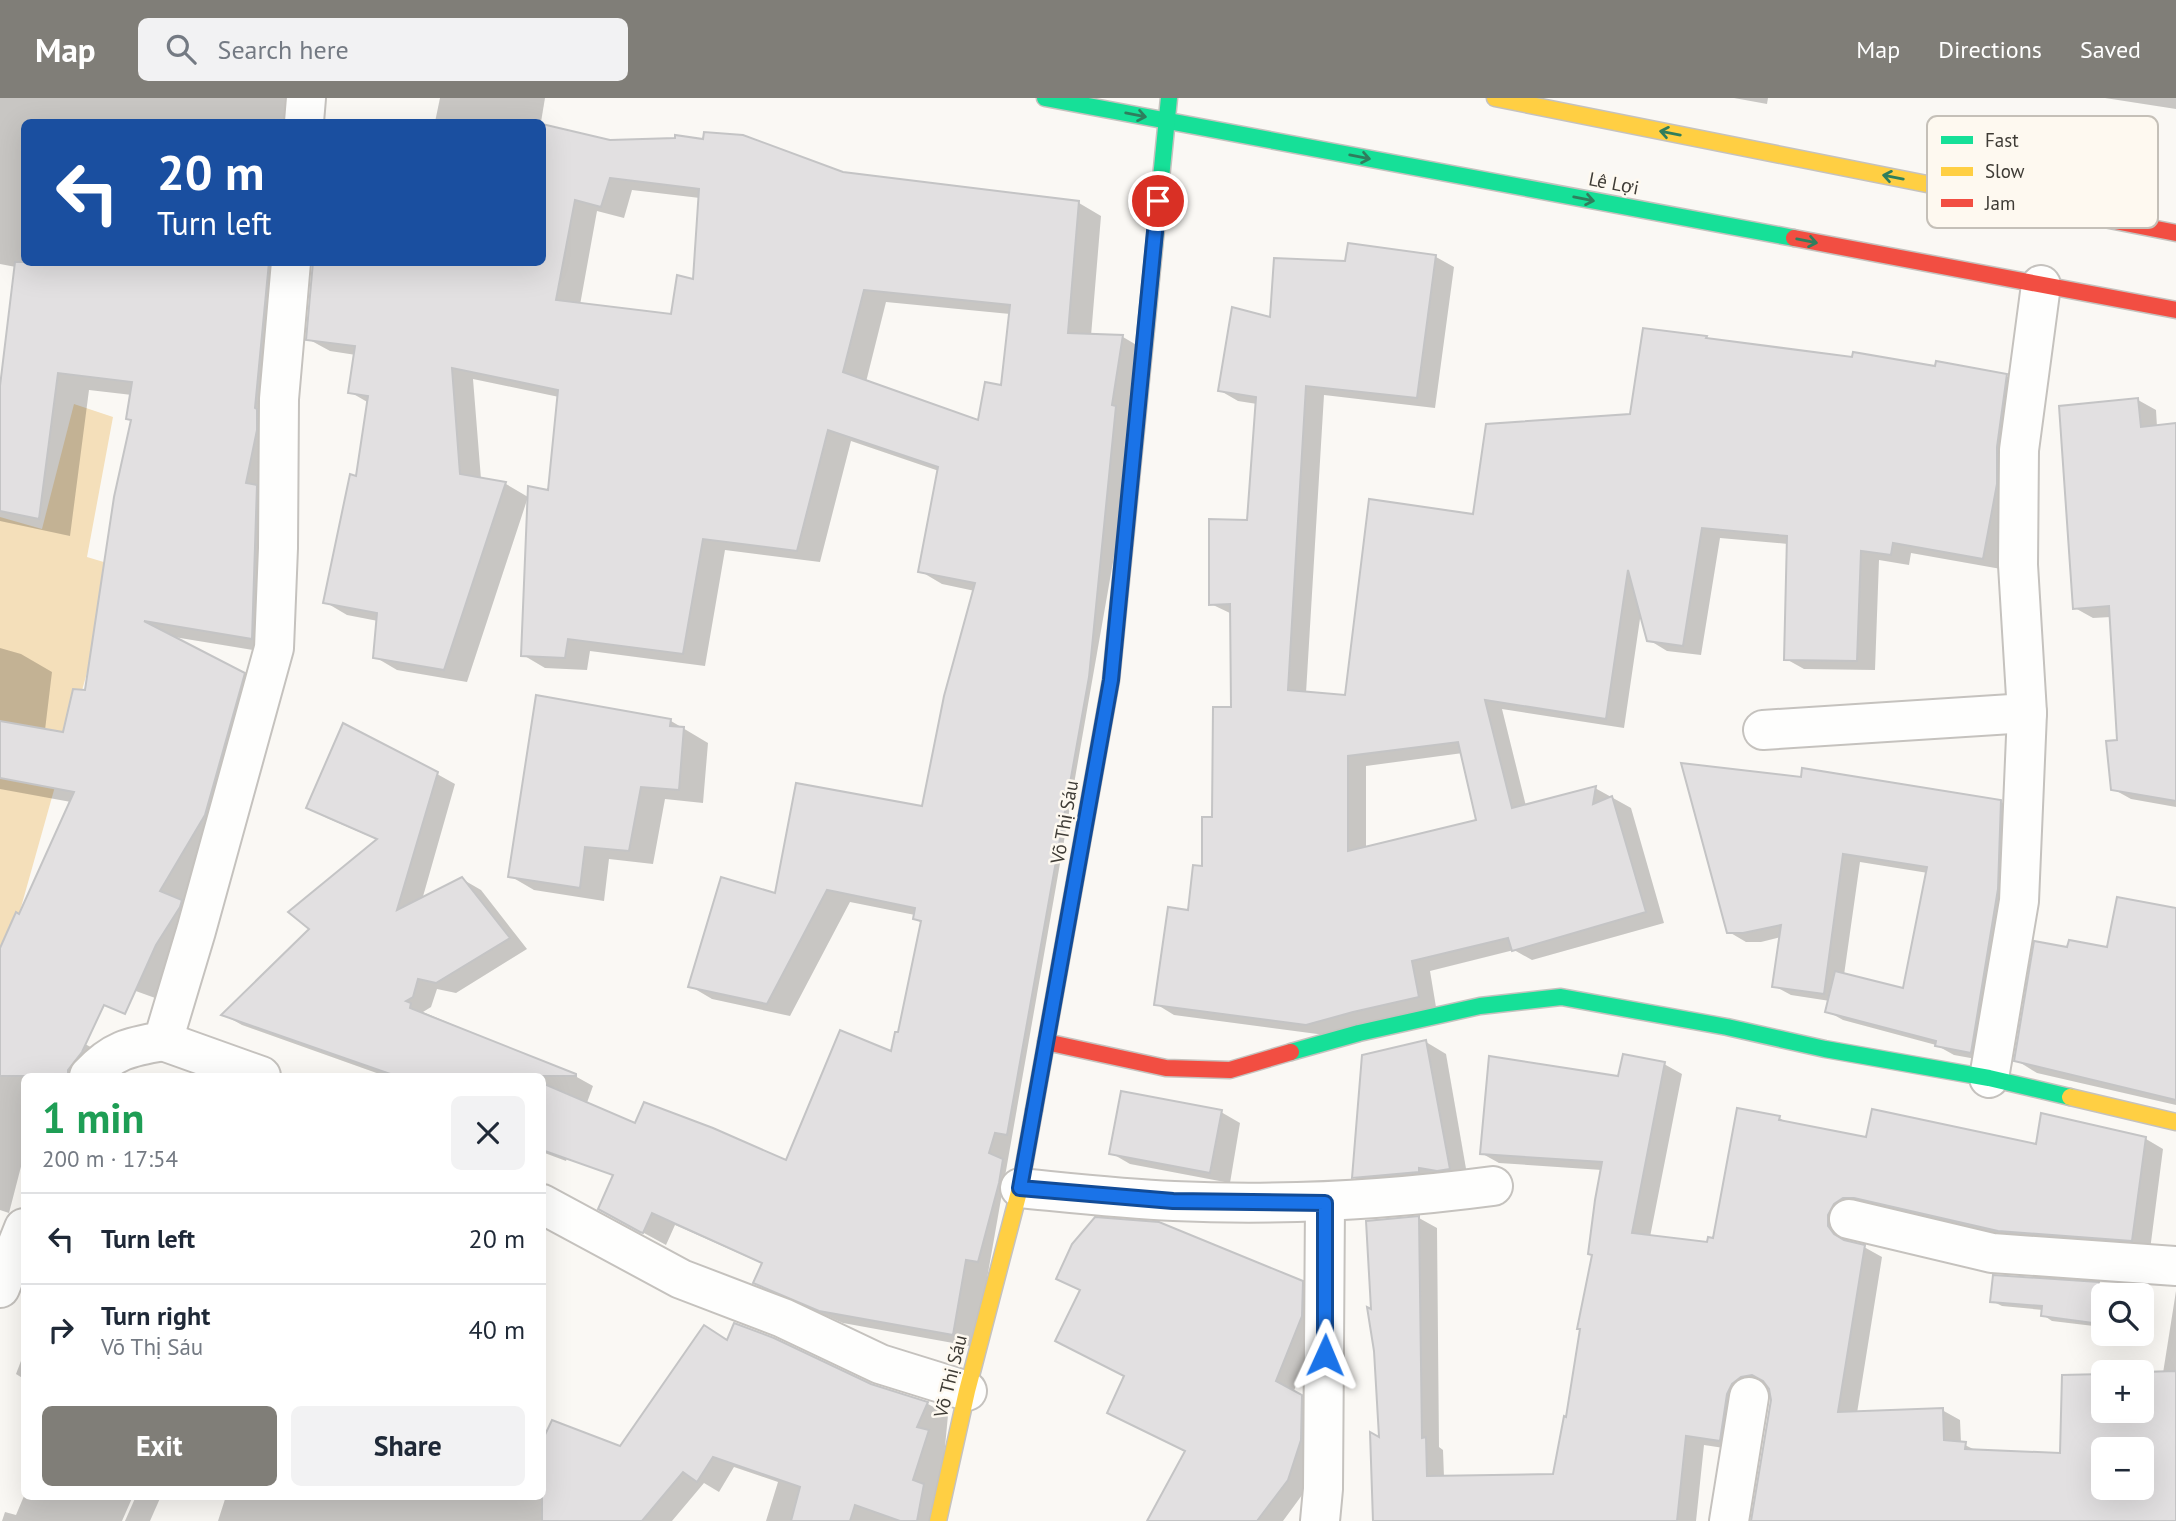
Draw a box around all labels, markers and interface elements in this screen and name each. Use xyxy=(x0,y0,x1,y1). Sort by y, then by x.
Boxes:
search box xyxy=(138,18,628,81)
text: Map xyxy=(35,28,96,71)
icon: search xyxy=(162,30,200,68)
text: Search here xyxy=(218,33,349,66)
text: Map xyxy=(1856,34,1900,65)
text: Directions xyxy=(1938,34,2042,65)
text: Saved xyxy=(2080,34,2141,65)
one-way arrow xyxy=(1124,109,1147,122)
legend xyxy=(1927,116,2158,228)
one-way arrow xyxy=(1659,125,1682,139)
text: Fast xyxy=(1985,128,2019,152)
text: 20 m xyxy=(157,140,264,204)
icon: left xyxy=(42,147,133,238)
one-way arrow xyxy=(1348,151,1371,164)
text: Slow xyxy=(1985,159,2025,183)
street label: Lê Lợi xyxy=(1587,166,1641,200)
one-way arrow xyxy=(1882,170,1905,183)
pin xyxy=(1128,171,1188,231)
icon: arrive xyxy=(1139,182,1177,220)
text: Jam xyxy=(1984,191,2015,215)
one-way arrow xyxy=(1572,193,1595,206)
text: Turn left xyxy=(157,202,272,244)
one-way arrow xyxy=(1795,235,1818,248)
street label: Võ Thị Sáu xyxy=(1045,778,1083,867)
text: 1 min xyxy=(42,1090,144,1145)
button: close xyxy=(451,1096,525,1170)
text: 200 m · 17:54 xyxy=(42,1144,178,1173)
icon: left xyxy=(42,1220,80,1258)
text: Turn left xyxy=(101,1222,195,1255)
text: 20 m xyxy=(469,1222,525,1255)
map controls xyxy=(2091,1283,2154,1500)
button: search xyxy=(2091,1283,2154,1346)
text: Turn right xyxy=(101,1299,210,1332)
icon: right xyxy=(42,1311,80,1349)
text: 40 m xyxy=(469,1313,525,1346)
position arrow xyxy=(1288,1318,1362,1392)
text: Võ Thị Sáu xyxy=(101,1332,203,1361)
street label: Võ Thị Sáu xyxy=(928,1332,972,1421)
button: + xyxy=(2091,1360,2154,1423)
button: Exit xyxy=(42,1406,277,1486)
button: Share xyxy=(291,1406,525,1486)
button: − xyxy=(2091,1437,2154,1500)

